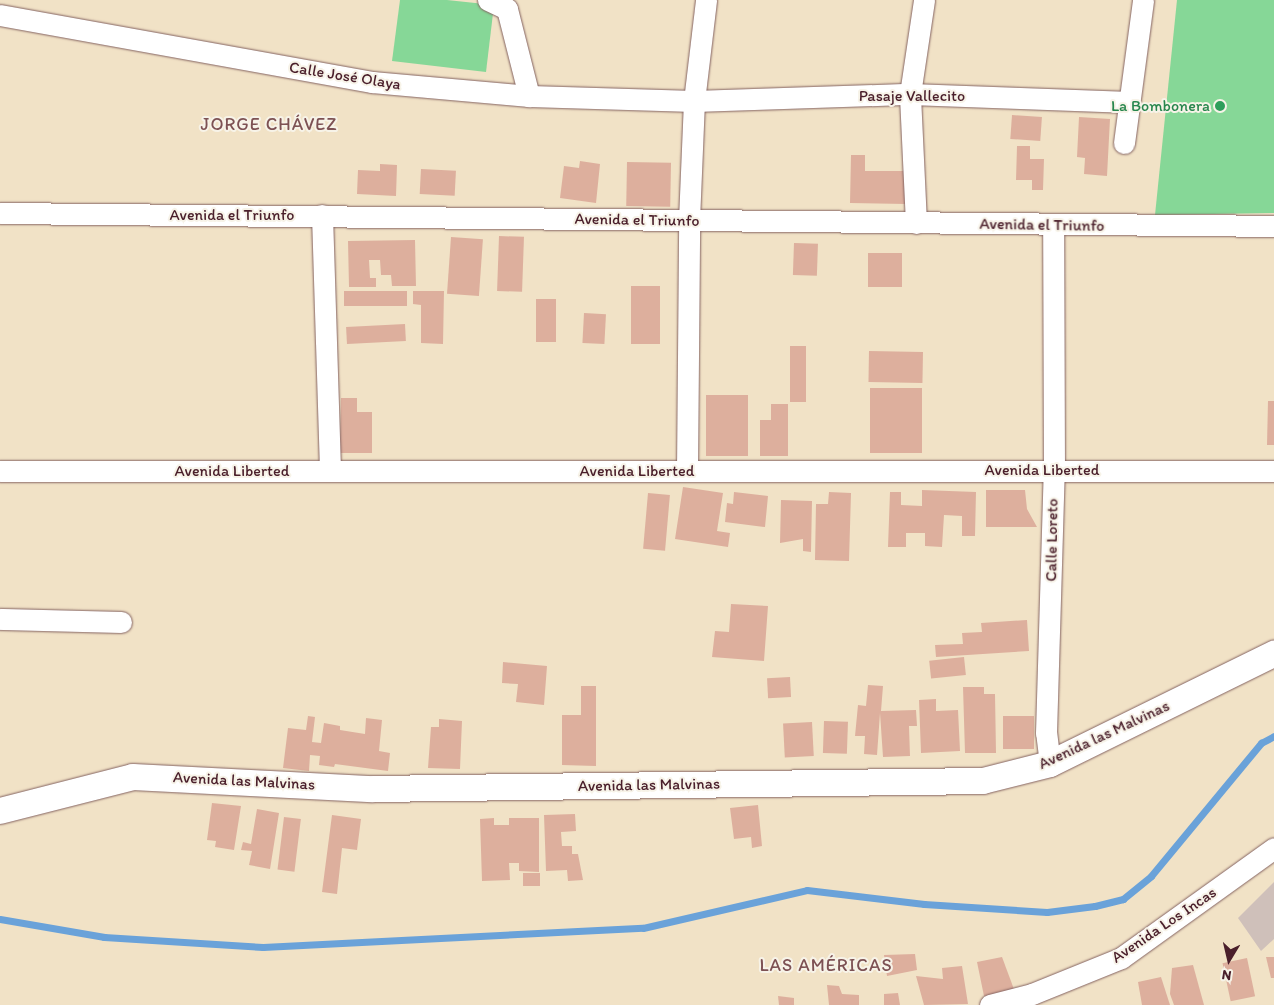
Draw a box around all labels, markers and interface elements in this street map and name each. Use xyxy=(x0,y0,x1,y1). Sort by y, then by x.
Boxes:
street label: Calle José Olaya xyxy=(288,58,402,94)
street label: Pasaje Vallecito xyxy=(859,86,965,106)
place label: La Bombonera xyxy=(1110,96,1210,116)
marker: La Bombonera xyxy=(1214,100,1226,112)
district label: JORGE CHÁVEZ xyxy=(199,113,339,135)
street label: Avenida el Triunfo xyxy=(170,205,294,225)
street label: Avenida el Triunfo xyxy=(575,209,699,231)
street label: Avenida el Triunfo xyxy=(980,214,1104,236)
street label: Avenida Liberted xyxy=(985,460,1099,480)
street label: Avenida Liberted xyxy=(175,461,289,481)
street label: Avenida Liberted xyxy=(580,461,694,481)
street label: Calle Loreto xyxy=(1042,498,1062,582)
street label: Avenida las Malvinas xyxy=(1035,696,1173,774)
street label: Avenida las Malvinas xyxy=(172,768,316,794)
street label: Avenida las Malvinas xyxy=(577,774,721,796)
street label: Avenida Los Incas xyxy=(1108,883,1220,967)
north arrow xyxy=(1204,935,1254,985)
district label: LAS AMÉRICAS xyxy=(759,954,893,976)
text: N xyxy=(1221,966,1233,984)

